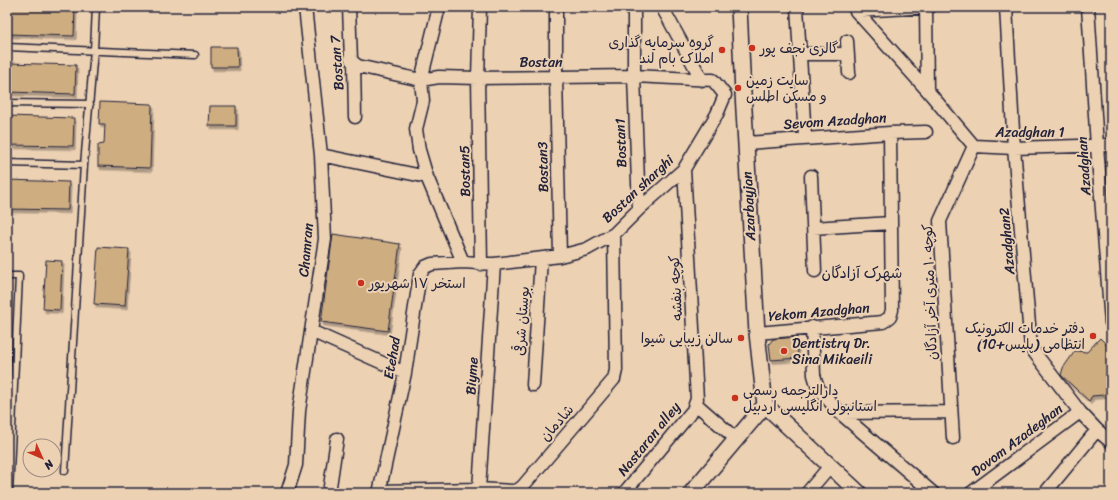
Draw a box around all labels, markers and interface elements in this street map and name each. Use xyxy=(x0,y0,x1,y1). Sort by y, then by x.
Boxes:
place label: گروه سرمایه گذاری املاک بام لند xyxy=(609,30,714,71)
street label: Bostan 7 xyxy=(323,34,351,91)
place label: گالری نجف پور xyxy=(759,36,839,61)
marker: گالری نجف پور xyxy=(747,43,757,53)
marker: گروه سرمایه گذاری املاک بام لند xyxy=(717,45,727,55)
street label: Bostan xyxy=(519,50,563,75)
place label: سایت زمین و مسکن اطلس xyxy=(746,68,827,109)
marker: سایت زمین و مسکن اطلس xyxy=(733,83,743,93)
street label: Sevom Azadghan xyxy=(783,105,888,137)
street label: Bostan1 xyxy=(608,118,634,168)
street label: Azadghan 1 xyxy=(995,120,1064,145)
street label: Azadghan xyxy=(1069,135,1099,197)
street label: Bostan3 xyxy=(530,141,556,193)
street label: Bostan5 xyxy=(452,145,478,197)
street label: Bostan sharghi xyxy=(596,148,681,229)
street label: Azarbayjan xyxy=(735,170,763,242)
street label: Azadghan2 xyxy=(992,206,1022,277)
street label: Chamran xyxy=(291,221,321,278)
street label: کوچه ۱۰ متری آخر آزادگان xyxy=(915,224,945,360)
street label: کوچه بنفشه xyxy=(662,255,690,321)
district label: شهرک آزادگان xyxy=(822,260,902,286)
place label: استخر ١٧ شهریور xyxy=(368,271,466,296)
marker: استخر ١٧ شهریور xyxy=(356,278,366,288)
street label: بوستان شرقی xyxy=(507,286,537,356)
street label: Yekom Azadghan xyxy=(767,295,871,329)
place label: دفتر خدمات الکترونیک انتظامی (پلیس+10) xyxy=(965,316,1085,357)
place label: سالن زیبایی شیوا xyxy=(641,326,733,351)
place label: Dentistry Dr. Sina Mikaeili xyxy=(792,331,873,372)
marker: دفتر خدمات الکترونیک انتظامی (پلیس+10) xyxy=(1088,331,1098,341)
street label: Etehad xyxy=(376,333,408,381)
marker: سالن زیبایی شیوا xyxy=(736,333,746,343)
marker: Dentistry Dr. Sina Mikaeili xyxy=(779,346,789,356)
street label: Biyme xyxy=(458,356,486,396)
place label: دارالترجمه رسمی استانبولی انگلیسی اردبیل xyxy=(743,378,877,419)
marker: دارالترجمه رسمی استانبولی انگلیسی اردبیل xyxy=(730,393,740,403)
street label: Nastaran alley xyxy=(611,396,687,482)
street label: Dovom Azadeghan xyxy=(966,397,1069,483)
street label: شادمان xyxy=(534,399,580,447)
north arrow xyxy=(22,438,62,478)
text: N xyxy=(39,455,59,474)

